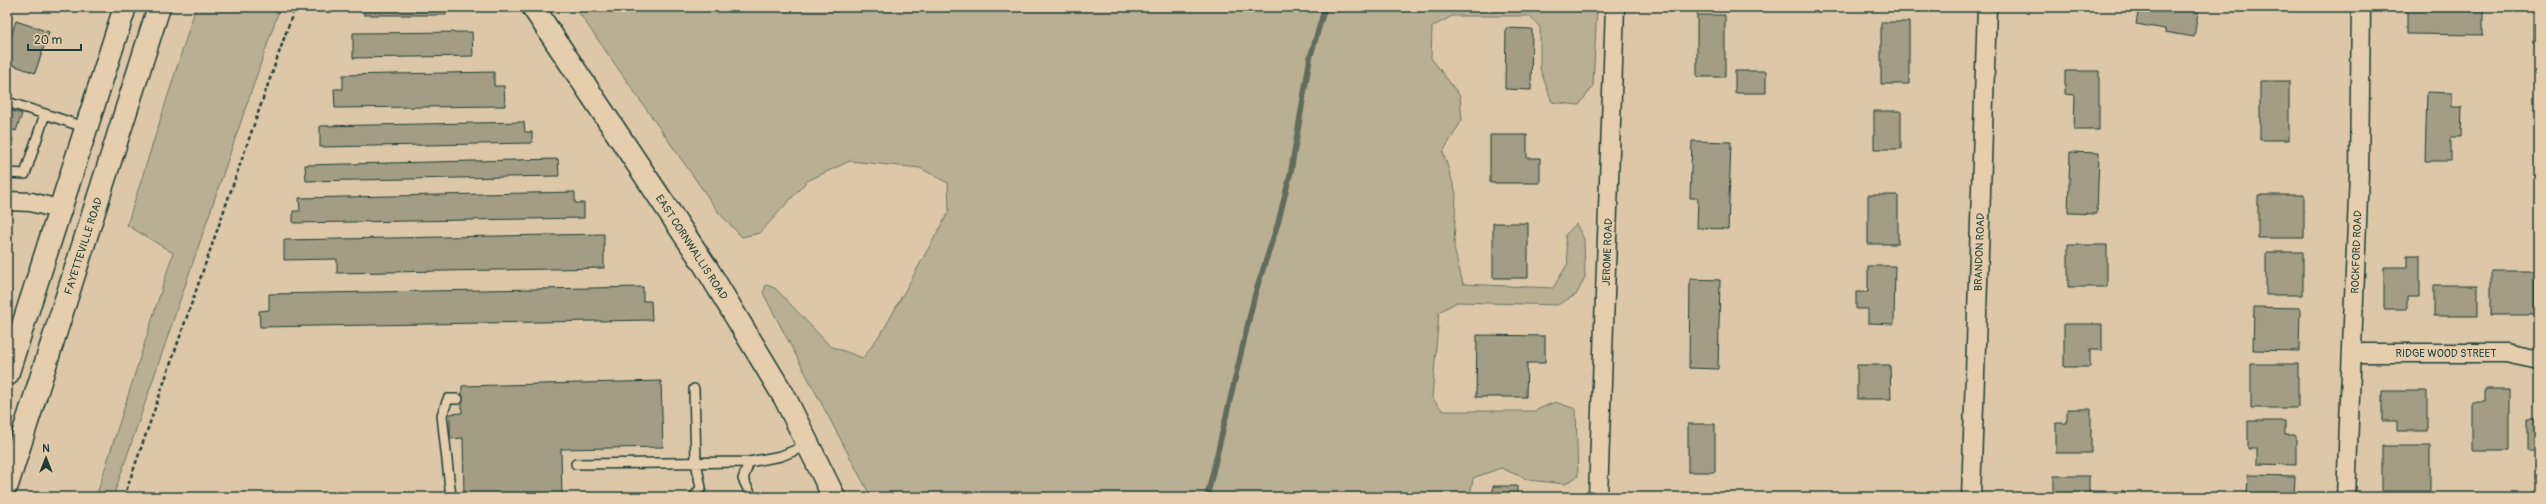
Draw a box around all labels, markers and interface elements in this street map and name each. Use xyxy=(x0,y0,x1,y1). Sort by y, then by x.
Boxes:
scale bar xyxy=(28,26,81,52)
text: 20 m xyxy=(34,33,63,48)
street label: EAST CORNWALLIS ROAD xyxy=(653,192,730,302)
street label: FAYETTEVILLE ROAD xyxy=(62,196,105,296)
street label: ROCKFORD ROAD xyxy=(2349,210,2364,294)
street label: BRANDON ROAD xyxy=(1972,213,1987,291)
street label: JEROME ROAD xyxy=(1600,218,1615,286)
street label: RIDGE WOOD STREET xyxy=(2396,347,2496,360)
north arrow xyxy=(26,438,66,478)
text: N xyxy=(42,442,50,455)

